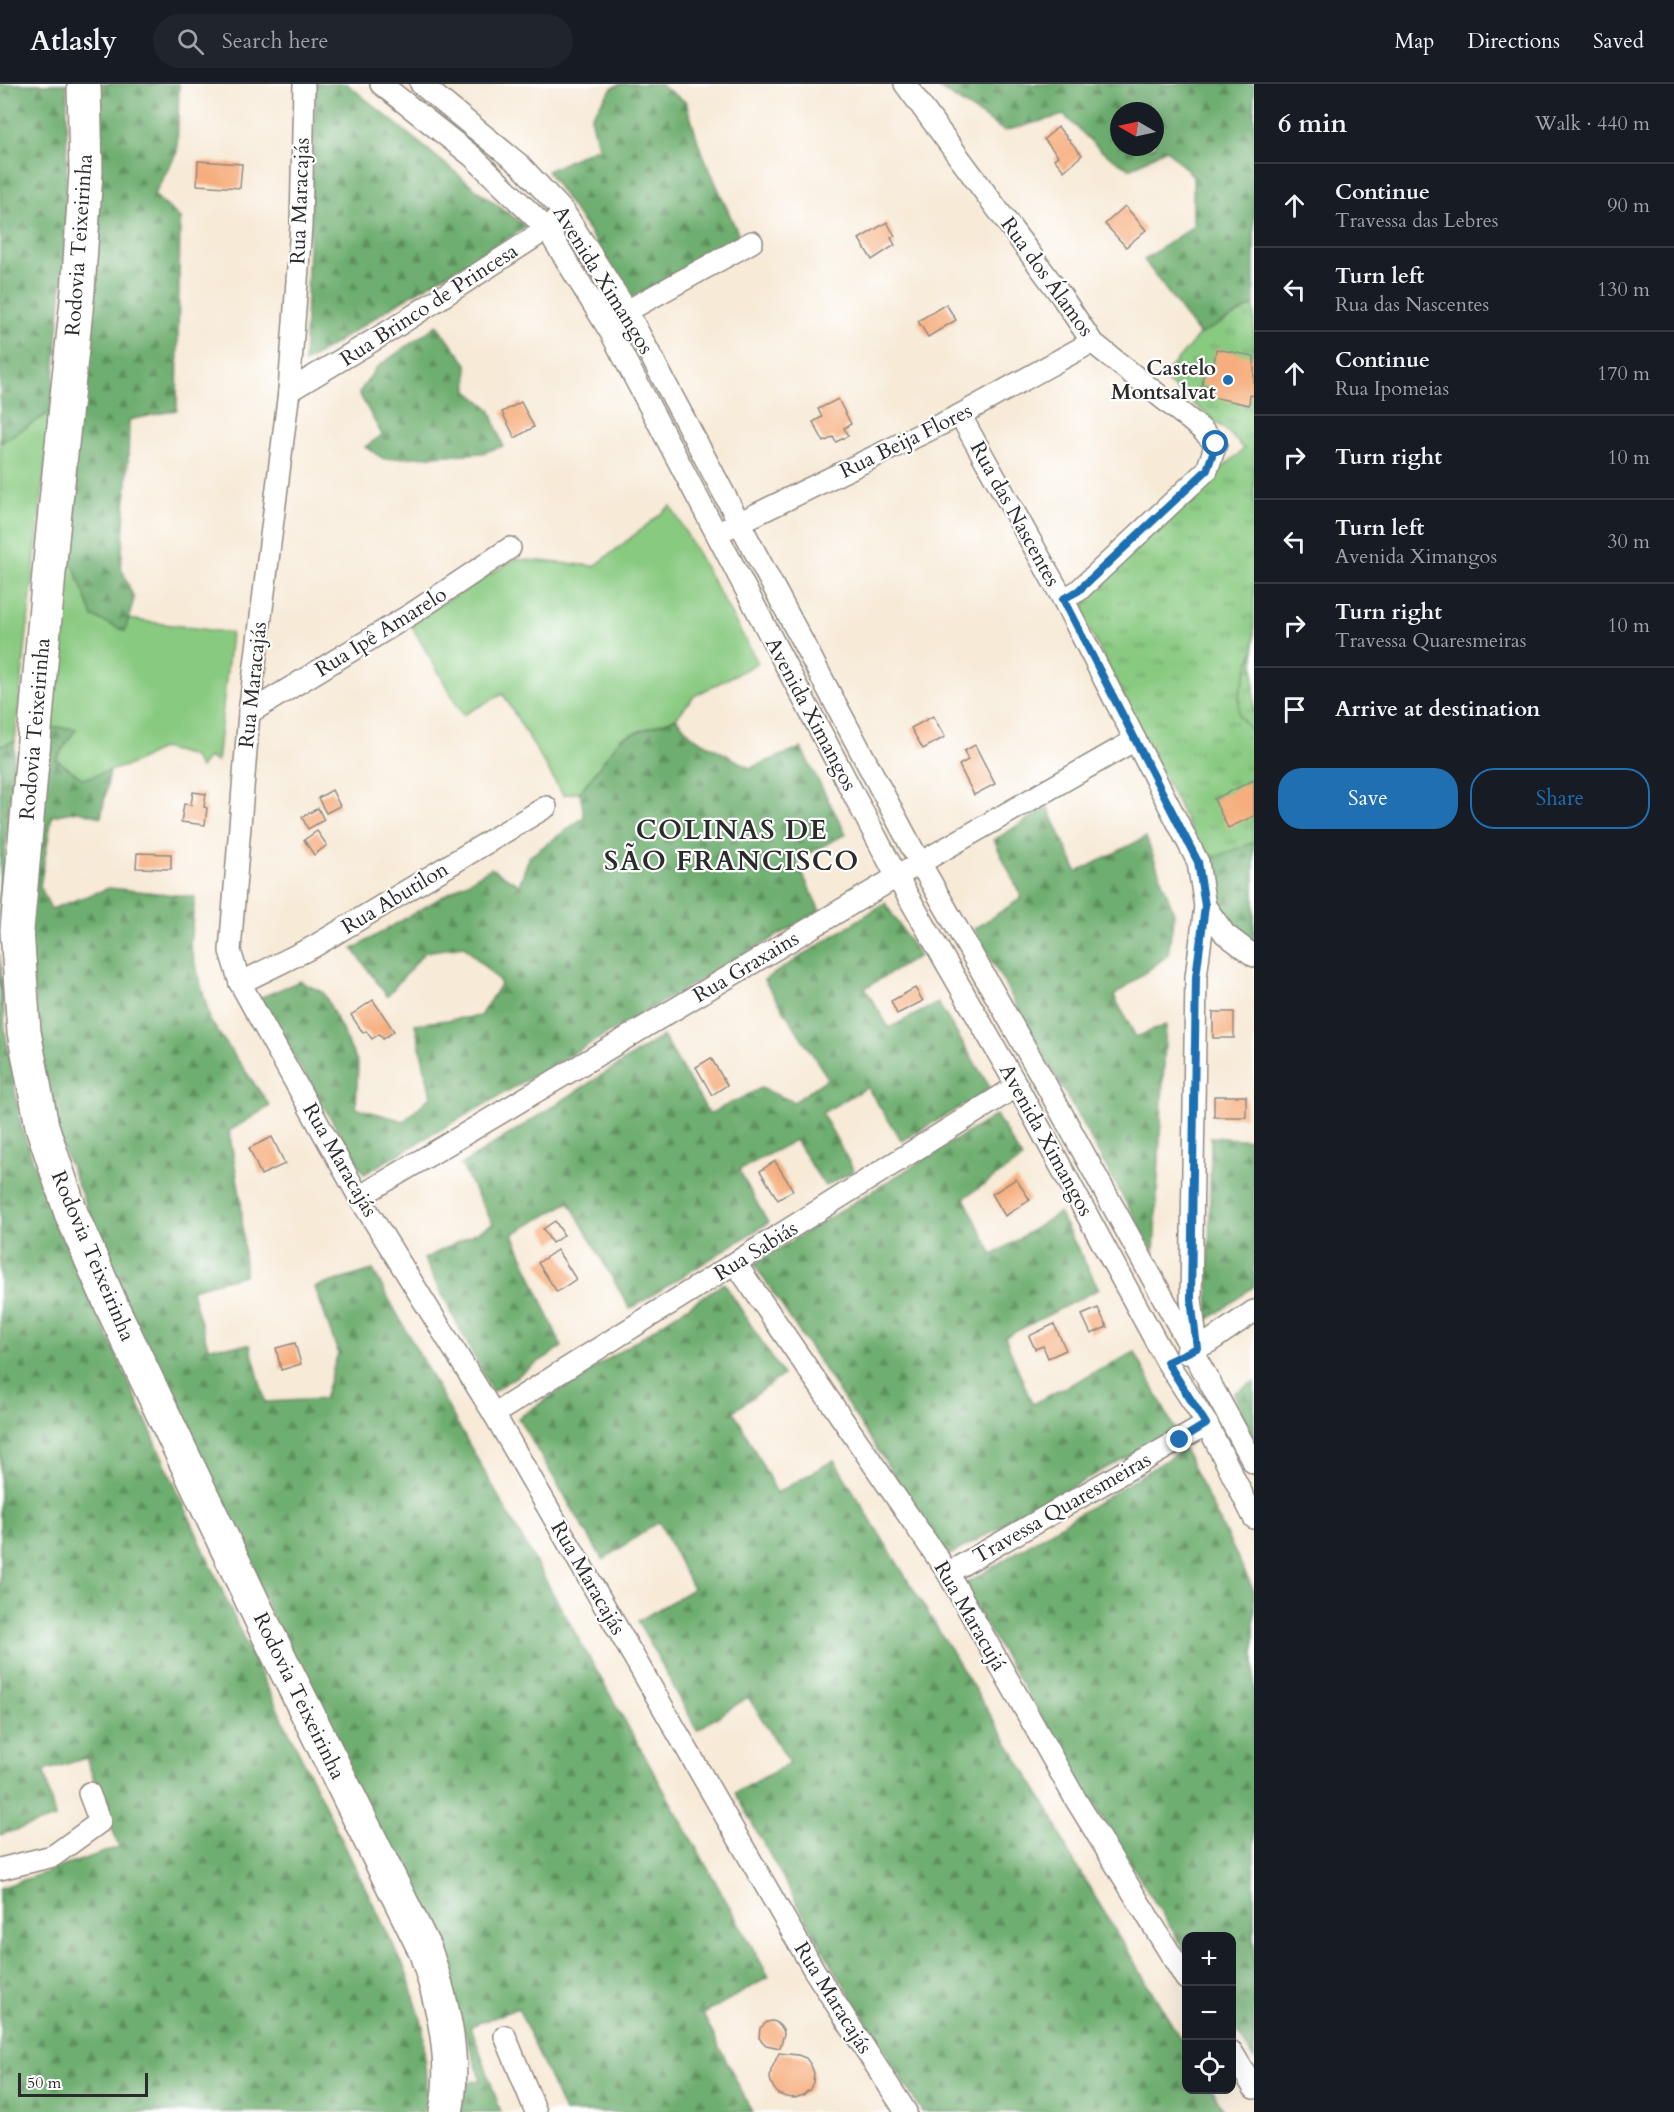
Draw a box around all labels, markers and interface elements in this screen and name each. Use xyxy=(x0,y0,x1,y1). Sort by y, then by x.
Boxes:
search box xyxy=(153,14,573,68)
text: Atlasly xyxy=(30,22,117,60)
icon: search xyxy=(174,25,207,58)
text: Search here xyxy=(222,26,328,56)
text: Map xyxy=(1394,27,1434,56)
text: Directions xyxy=(1467,27,1560,56)
text: Saved xyxy=(1593,27,1644,56)
north arrow xyxy=(1110,102,1164,156)
text: 6 min xyxy=(1278,106,1347,141)
text: Walk · 440 m xyxy=(1535,110,1650,137)
street label: Rua Maracajás xyxy=(283,137,317,265)
street label: Rodovia Teixeirinha xyxy=(58,153,100,337)
text: Continue xyxy=(1335,177,1430,207)
icon: ahead xyxy=(1278,189,1311,222)
text: 90 m xyxy=(1607,192,1650,219)
street label: Avenida Ximangos xyxy=(546,200,660,360)
text: Travessa das Lebres xyxy=(1335,207,1499,234)
street label: Rua dos Álamos xyxy=(994,211,1100,343)
street label: Rua Brinco de Princesa xyxy=(334,237,524,373)
text: Turn left xyxy=(1335,261,1424,291)
icon: left xyxy=(1278,273,1311,306)
text: 130 m xyxy=(1597,276,1650,303)
text: Rua das Nascentes xyxy=(1335,291,1489,318)
text: Continue xyxy=(1335,345,1430,375)
place label: Castelo Montsalvat xyxy=(1111,354,1217,407)
icon: ahead xyxy=(1278,357,1311,390)
text: 170 m xyxy=(1597,360,1650,387)
marker: Castelo Montsalvat xyxy=(1221,373,1235,387)
text: Rua Ipomeias xyxy=(1335,375,1449,402)
street label: Rua Beija Flores xyxy=(835,396,977,486)
route start xyxy=(1202,430,1228,456)
street label: Rua das Nascentes xyxy=(963,436,1067,592)
icon: right xyxy=(1278,441,1311,474)
text: Turn right xyxy=(1335,442,1442,472)
text: 10 m xyxy=(1607,444,1650,471)
text: Turn left xyxy=(1335,513,1424,543)
icon: left xyxy=(1278,525,1311,558)
text: 30 m xyxy=(1607,528,1650,555)
text: Avenida Ximangos xyxy=(1335,543,1497,570)
street label: Rua Ipê Amarelo xyxy=(310,580,452,684)
text: Turn right xyxy=(1335,597,1442,627)
icon: right xyxy=(1278,609,1311,642)
text: 10 m xyxy=(1607,612,1650,639)
street label: Rua Maracajás xyxy=(232,620,274,750)
text: Travessa Quaresmeiras xyxy=(1335,627,1526,654)
street label: Avenida Ximangos xyxy=(758,632,864,796)
street label: Rodovia Teixeirinha xyxy=(13,637,57,821)
icon: arrive xyxy=(1278,693,1311,726)
text: Arrive at destination xyxy=(1335,694,1540,724)
button: Save xyxy=(1278,768,1458,829)
button: Share xyxy=(1470,768,1650,829)
district label: COLINAS DE SÃO FRANCISCO xyxy=(604,812,860,880)
street label: Rua Abutilon xyxy=(336,855,454,941)
street label: Rua Graxains xyxy=(688,924,804,1010)
street label: Avenida Ximangos xyxy=(992,1059,1100,1221)
street label: Rua Maracajás xyxy=(296,1098,384,1222)
street label: Rodovia Teixeirinha xyxy=(44,1166,142,1346)
street label: Rua Sabiás xyxy=(709,1214,803,1288)
route end xyxy=(1166,1426,1192,1452)
street label: Travessa Quaresmeiras xyxy=(968,1445,1156,1571)
street label: Rua Maracajás xyxy=(544,1516,632,1640)
street label: Rua Maracujá xyxy=(927,1556,1013,1676)
street label: Rodovia Teixeirinha xyxy=(246,1608,352,1784)
map controls xyxy=(1182,1932,1236,2094)
button: + xyxy=(1182,1932,1236,1986)
street label: Rua Maracajás xyxy=(787,1936,879,2060)
button: − xyxy=(1182,1986,1236,2040)
button: locate xyxy=(1182,2040,1236,2094)
scale bar xyxy=(18,2070,148,2098)
text: 50 m xyxy=(27,2072,61,2094)

